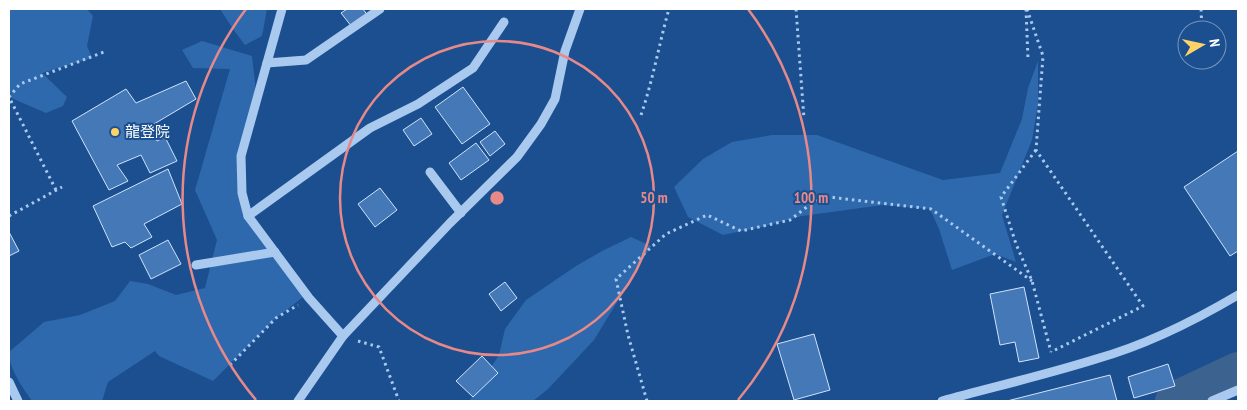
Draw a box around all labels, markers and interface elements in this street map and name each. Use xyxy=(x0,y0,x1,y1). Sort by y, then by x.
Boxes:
north arrow xyxy=(1177,20,1227,70)
text: N xyxy=(1205,38,1224,48)
place label: 龍登院 xyxy=(125,122,170,141)
marker: 龍登院 xyxy=(109,126,121,138)
text: 50 m xyxy=(640,188,668,207)
text: 100 m xyxy=(794,188,828,207)
centre of rings xyxy=(488,189,506,207)

